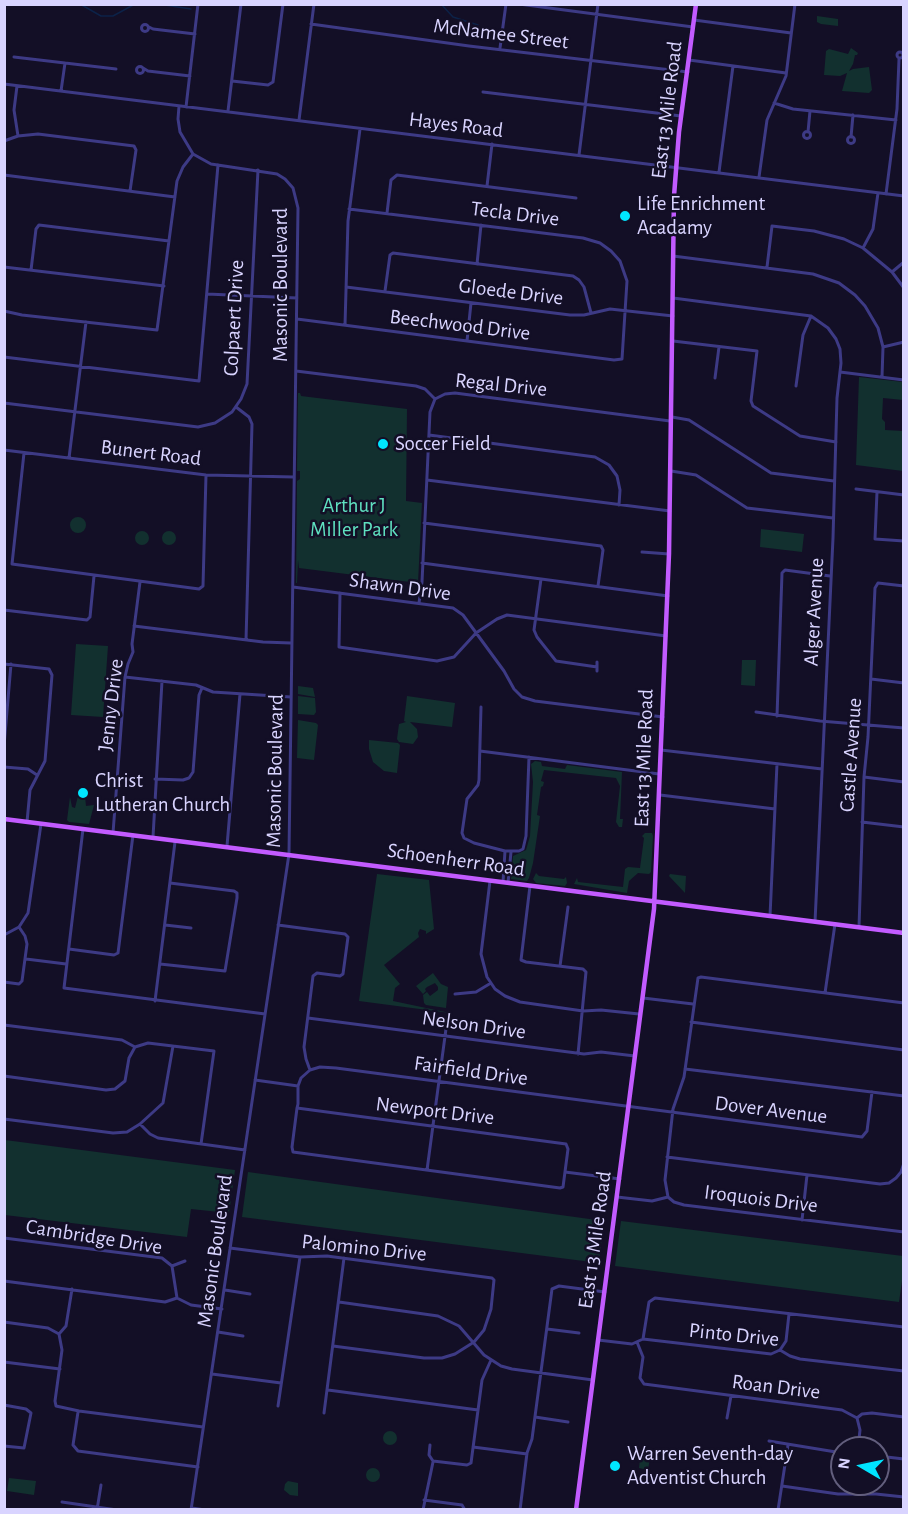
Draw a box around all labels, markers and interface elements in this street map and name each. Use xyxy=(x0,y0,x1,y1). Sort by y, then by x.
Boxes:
street label: McNamee Street xyxy=(432,13,570,55)
street label: East 13 Mile Road xyxy=(646,40,688,180)
street label: Hayes Road xyxy=(407,107,505,143)
place label: Life Enrichment Acadamy xyxy=(637,191,765,241)
street label: Tecla Drive xyxy=(469,196,561,232)
street label: Masonic Boulevard xyxy=(268,208,294,362)
marker: Life Enrichment Acadamy xyxy=(618,209,632,223)
street label: Colpaert Drive xyxy=(218,259,250,377)
street label: Gloede Drive xyxy=(457,273,565,311)
street label: Beechwood Drive xyxy=(388,304,532,346)
street label: Regal Drive xyxy=(454,368,548,402)
place label: Soccer Field xyxy=(395,431,491,457)
street label: Bunert Road xyxy=(99,434,203,472)
marker: Soccer Field xyxy=(376,437,390,451)
park label: Arthur J Miller Park xyxy=(310,493,398,543)
street label: Alger Avenue xyxy=(799,557,829,667)
street label: Shawn Drive xyxy=(348,567,452,607)
street label: Jenny Drive xyxy=(93,657,129,753)
street label: East 13 Mile Road xyxy=(629,688,659,828)
street label: Masonic Boulevard xyxy=(261,694,289,848)
street label: Castle Avenue xyxy=(834,697,868,813)
place label: Christ Lutheran Church xyxy=(95,768,230,818)
marker: Christ Lutheran Church xyxy=(76,786,90,800)
street label: Schoenherr Road xyxy=(386,838,526,882)
street label: Nelson Drive xyxy=(420,1005,528,1045)
street label: Fairfield Drive xyxy=(412,1051,530,1091)
street label: Newport Drive xyxy=(374,1091,496,1131)
street label: Dover Avenue xyxy=(713,1091,829,1129)
street label: East 13 Mile Road xyxy=(573,1170,617,1310)
street label: Masonic Boulevard xyxy=(192,1173,238,1329)
street label: Iroquois Drive xyxy=(703,1180,819,1218)
street label: Cambridge Drive xyxy=(24,1214,164,1260)
street label: Palomino Drive xyxy=(300,1229,428,1267)
street label: Pinto Drive xyxy=(688,1318,780,1352)
street label: Roan Drive xyxy=(730,1369,822,1405)
north arrow xyxy=(830,1436,890,1496)
place label: Warren Seventh-day Adventist Church xyxy=(627,1441,793,1491)
text: N xyxy=(835,1457,853,1470)
marker: Warren Seventh-day Adventist Church xyxy=(608,1459,622,1473)

